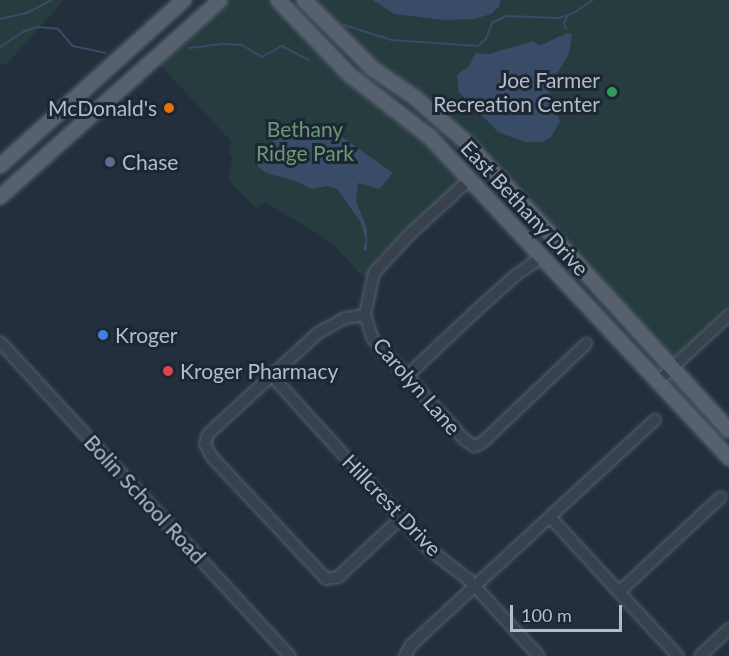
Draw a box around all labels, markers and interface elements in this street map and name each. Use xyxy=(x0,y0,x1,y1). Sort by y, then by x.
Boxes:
place label: Joe Farmer Recreation Center xyxy=(433,67,600,117)
marker: Joe Farmer Recreation Center xyxy=(605,85,619,99)
place label: McDonald's xyxy=(48,95,157,121)
marker: McDonald's xyxy=(162,101,176,115)
park label: Bethany Ridge Park xyxy=(256,116,354,166)
street label: East Bethany Drive xyxy=(456,135,594,281)
place label: Chase xyxy=(122,149,178,175)
marker: Chase xyxy=(103,155,117,169)
place label: Kroger xyxy=(115,322,177,348)
marker: Kroger xyxy=(96,328,110,342)
street label: Carolyn Lane xyxy=(368,332,466,440)
place label: Kroger Pharmacy xyxy=(180,358,339,384)
marker: Kroger Pharmacy xyxy=(161,364,175,378)
street label: Bolin School Road xyxy=(79,430,211,568)
street label: Hillcrest Drive xyxy=(337,449,447,561)
scale bar xyxy=(513,593,626,631)
text: 100 m xyxy=(521,604,572,626)

